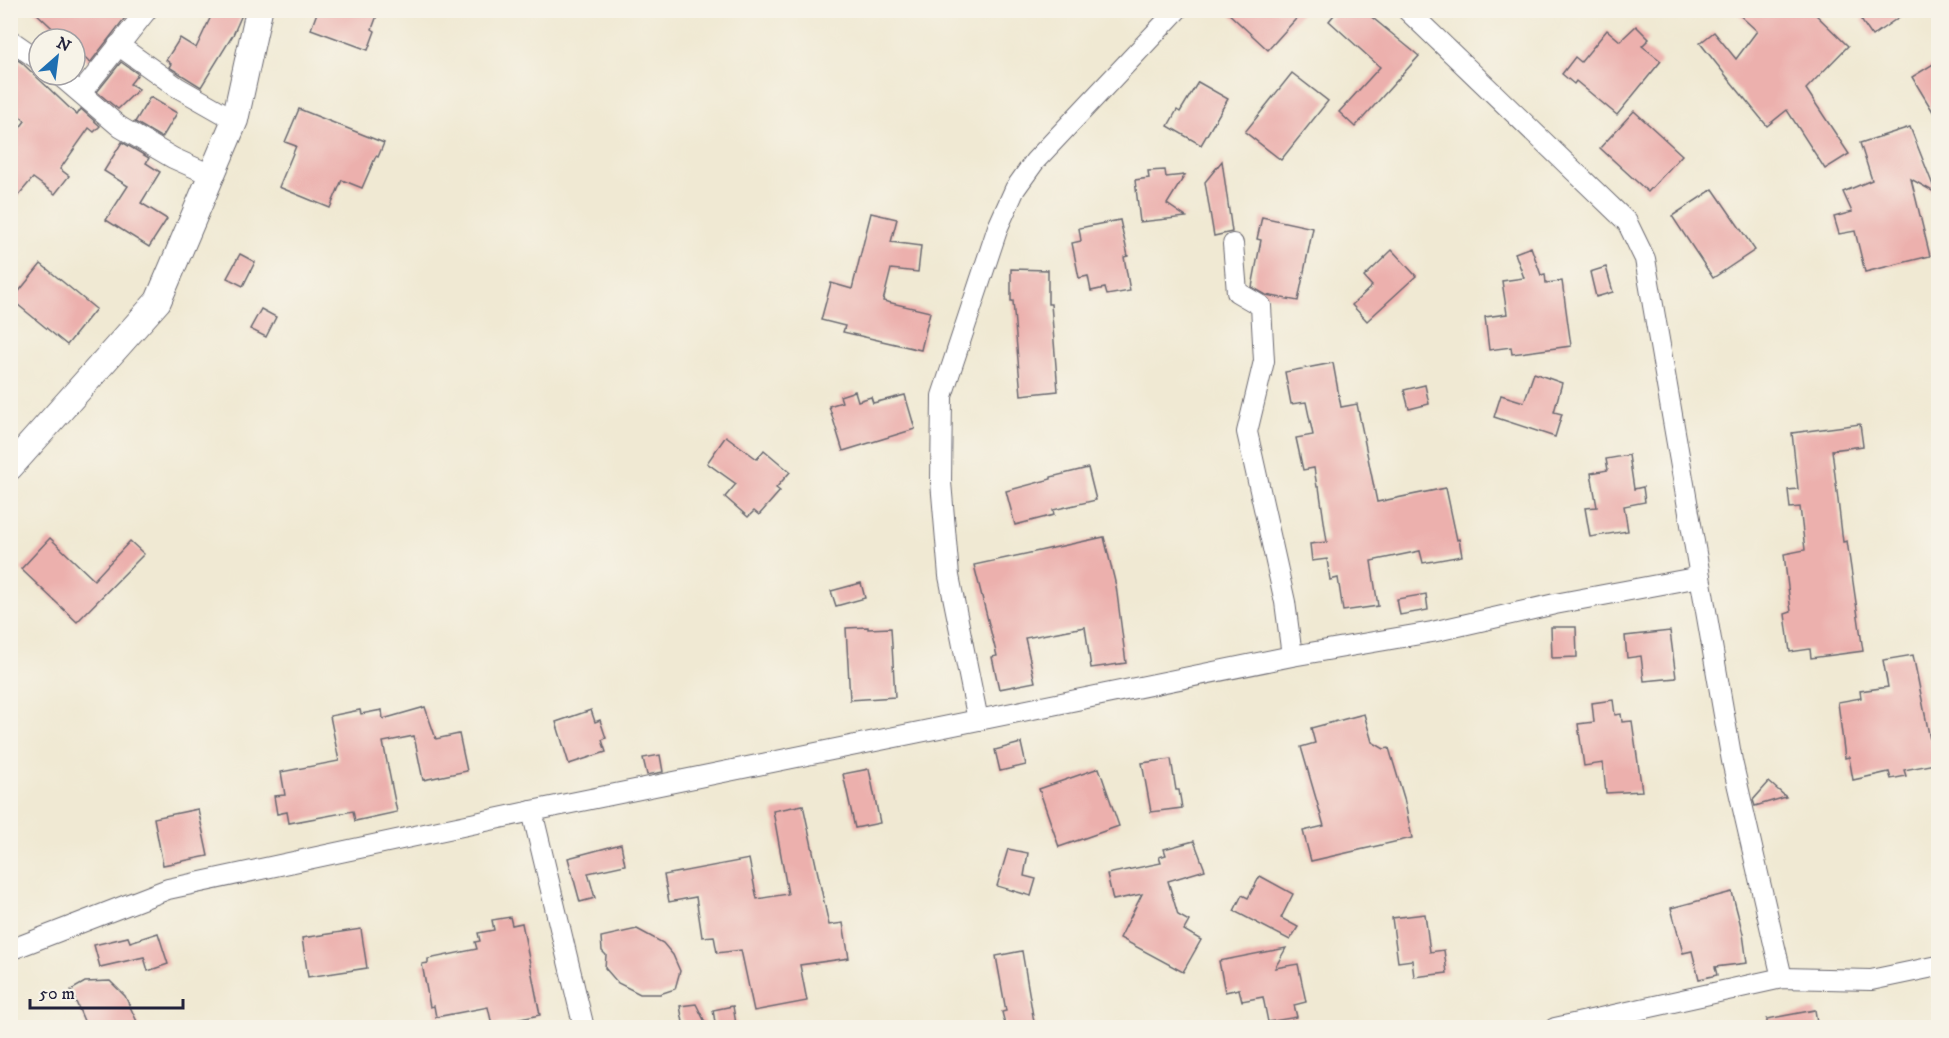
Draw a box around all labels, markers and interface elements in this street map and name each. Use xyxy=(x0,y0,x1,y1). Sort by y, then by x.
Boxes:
north arrow xyxy=(27,27,87,87)
text: N xyxy=(53,33,74,57)
scale bar xyxy=(30,972,183,1010)
text: 50 m xyxy=(39,983,75,1005)

